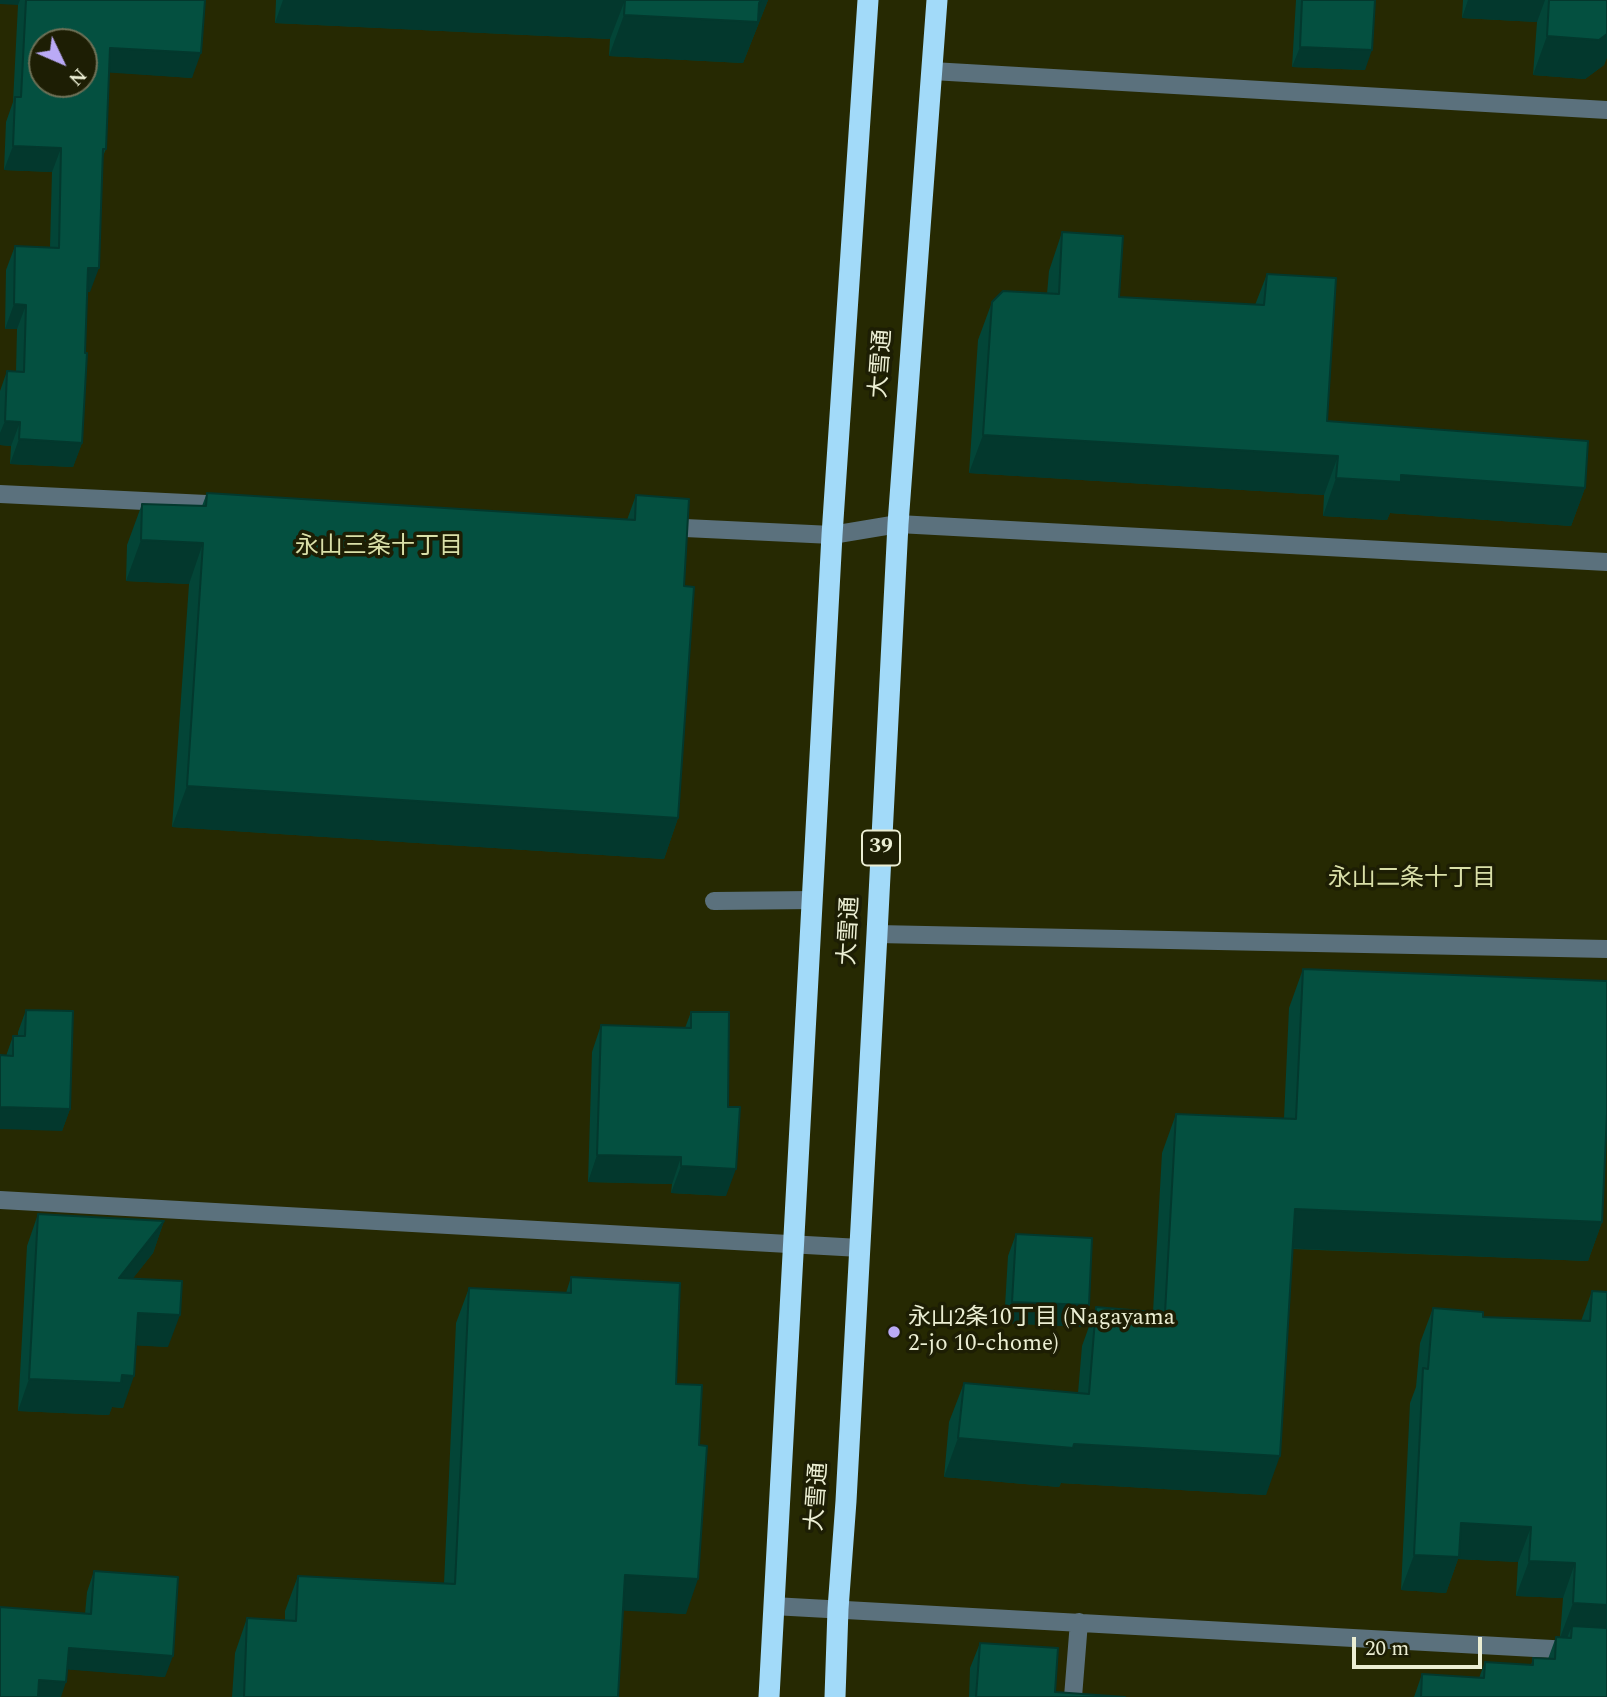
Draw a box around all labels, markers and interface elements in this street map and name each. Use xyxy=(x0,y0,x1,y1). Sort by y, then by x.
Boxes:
north arrow xyxy=(28,28,98,98)
text: N xyxy=(61,61,93,92)
street label: 大雪通 xyxy=(867,329,899,399)
district label: 永山三条十丁目 xyxy=(295,534,463,562)
road number: 39 xyxy=(862,830,900,866)
district label: 永山二条十丁目 xyxy=(1328,866,1496,894)
street label: 大雪通 xyxy=(835,896,867,966)
place label: 永山2条10丁目 (Nagayama 2-jo 10-chome) xyxy=(908,1305,1175,1359)
marker: 永山2条10丁目 (Nagayama 2-jo 10-chome) xyxy=(886,1324,902,1340)
street label: 大雪通 xyxy=(803,1462,835,1532)
scale bar xyxy=(1355,1624,1484,1668)
text: 20 m xyxy=(1365,1633,1409,1665)

